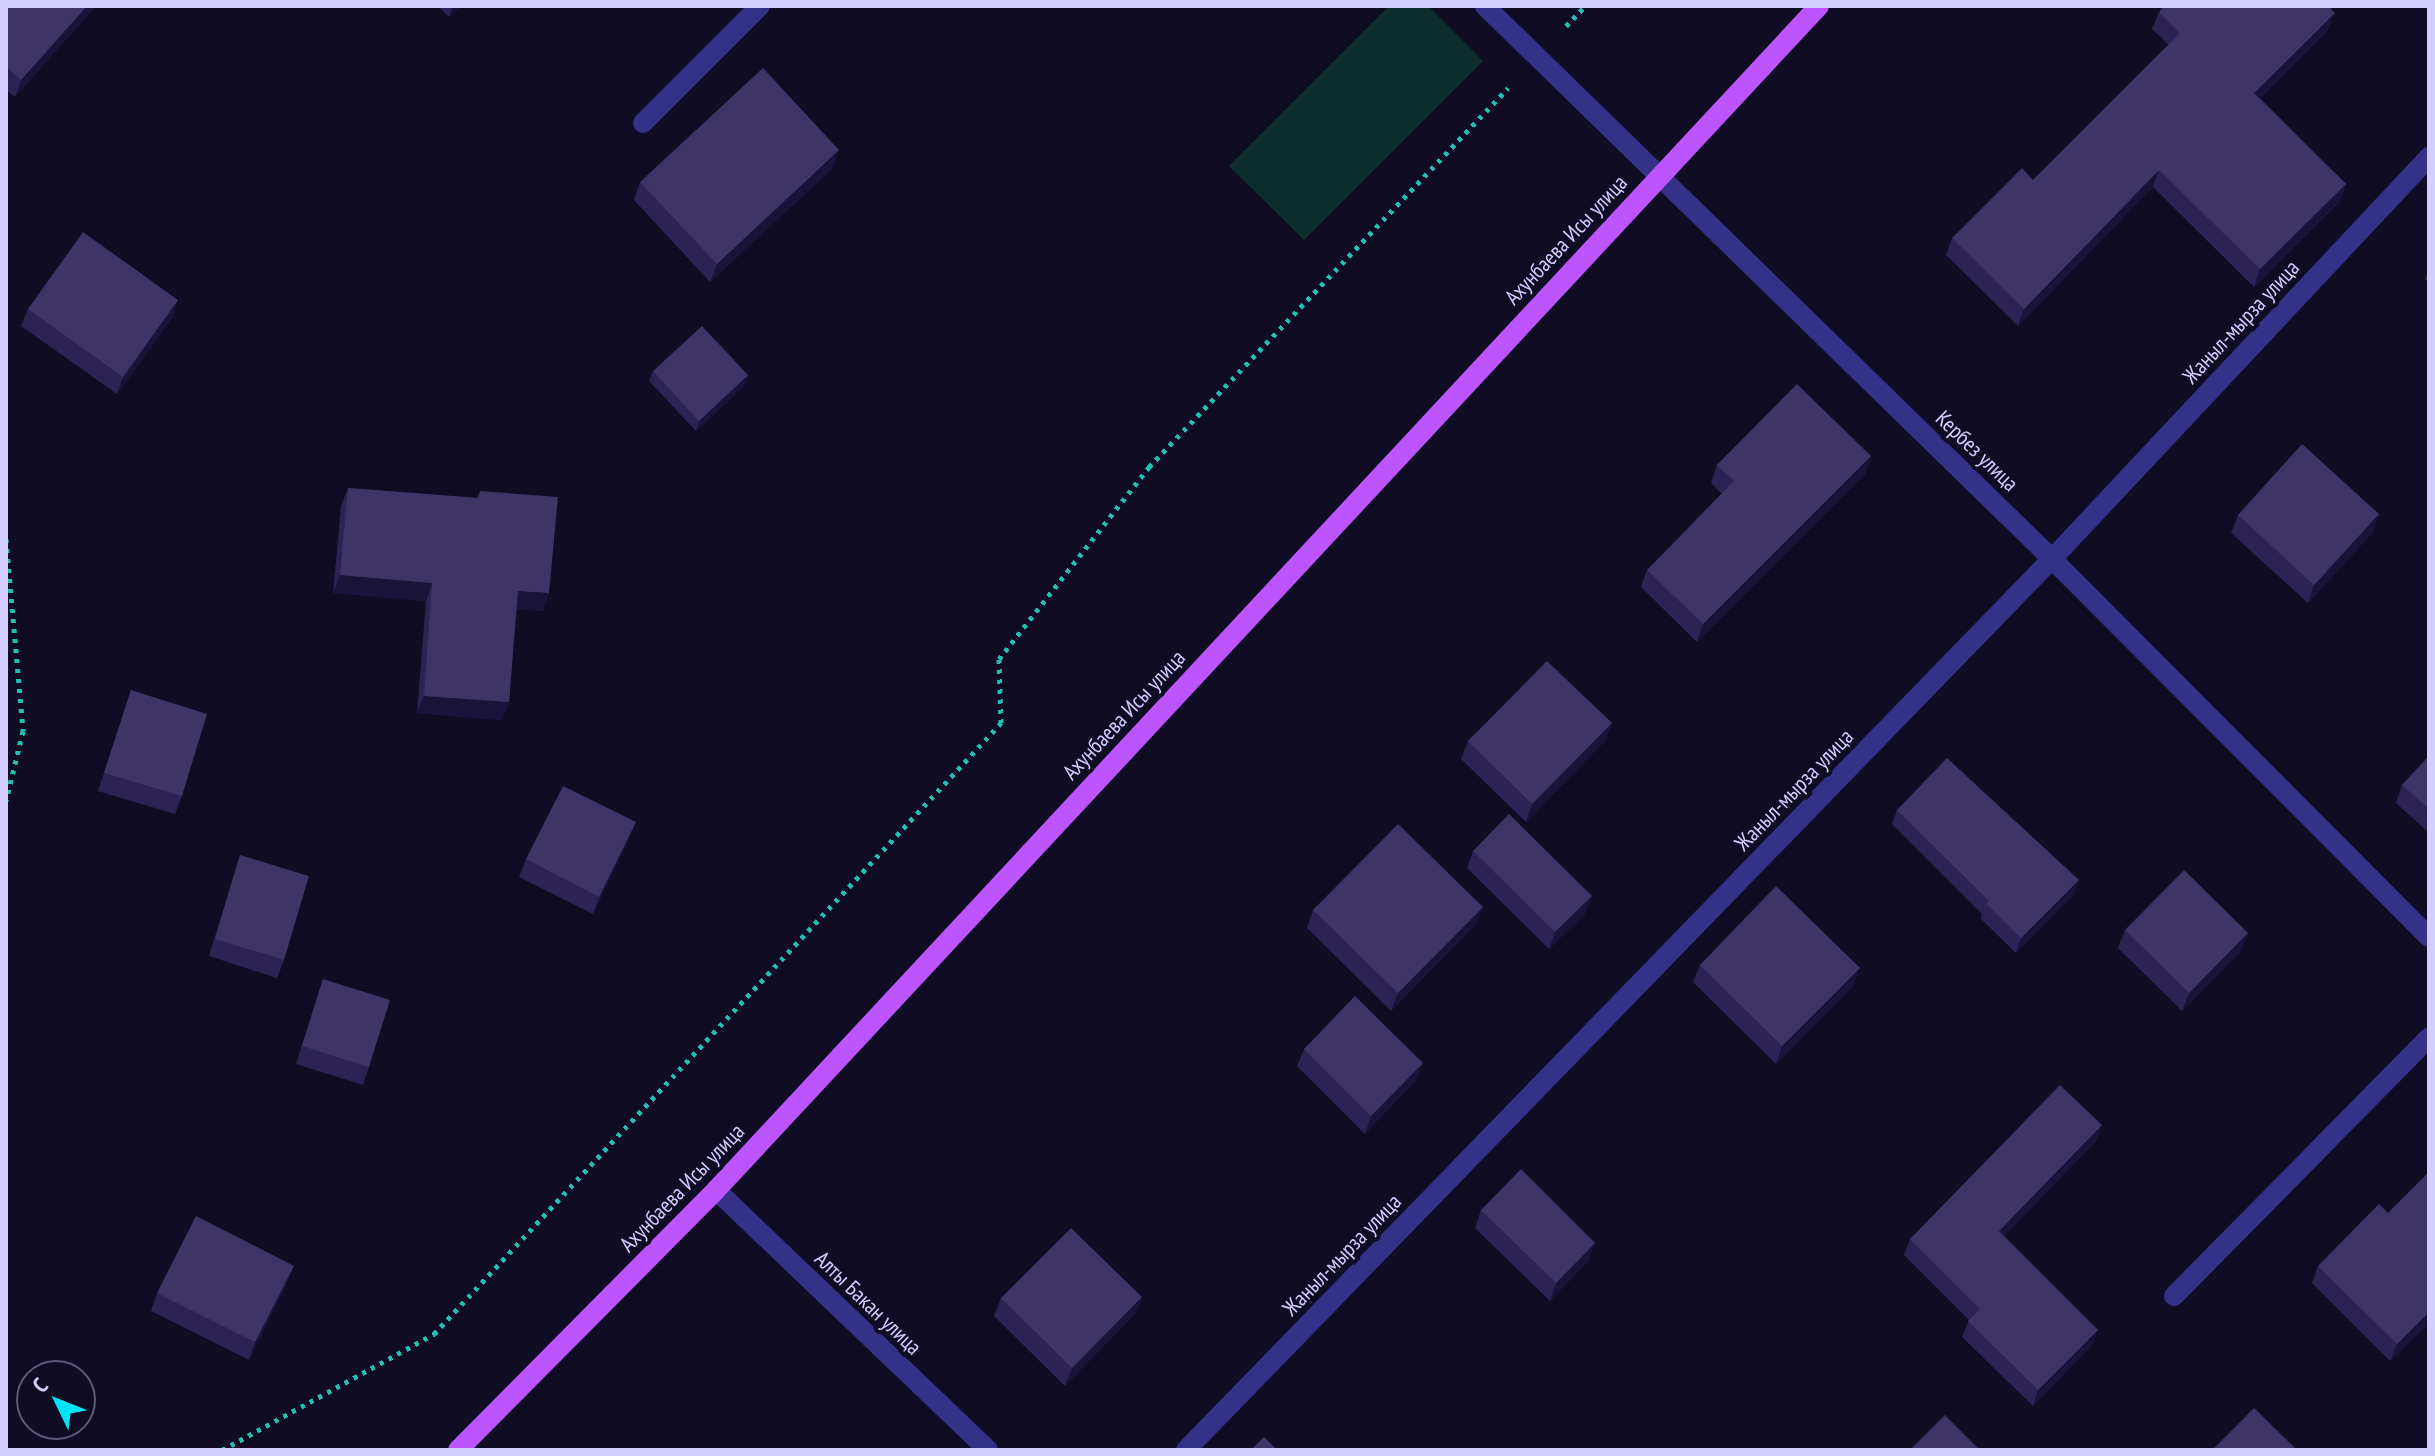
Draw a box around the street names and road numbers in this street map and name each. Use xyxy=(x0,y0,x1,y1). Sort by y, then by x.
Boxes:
street label: Ахунбаева Исы улица xyxy=(1499,170,1633,310)
street label: Жаныл-мырза улица xyxy=(2177,255,2305,389)
street label: Кербез улица xyxy=(1930,405,2024,497)
street label: Ахунбаева Исы улица xyxy=(1057,645,1191,785)
street label: Жаныл-мырза улица xyxy=(1729,724,1859,856)
street label: Ахунбаева Исы улица xyxy=(614,1118,750,1258)
street label: Жаныл-мырза улица xyxy=(1277,1189,1407,1321)
street label: Алты Бакан улица xyxy=(809,1246,927,1360)

